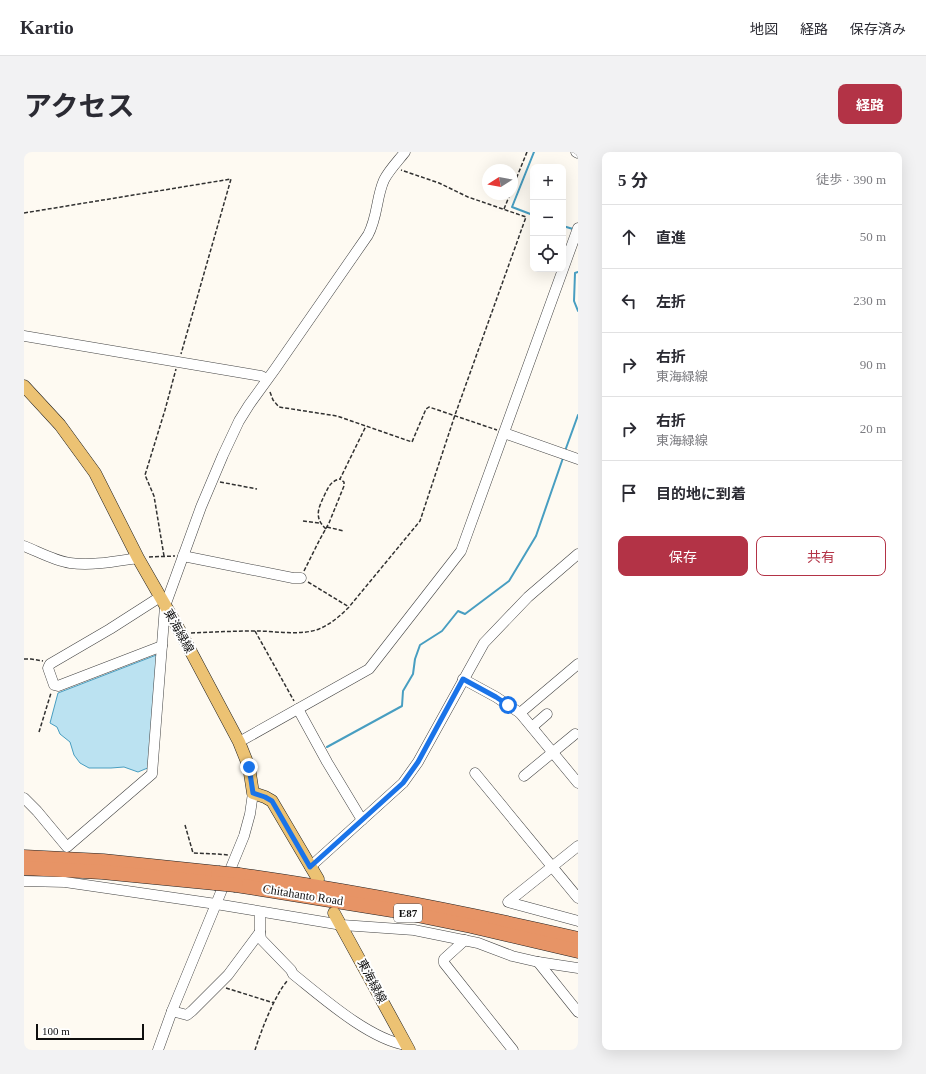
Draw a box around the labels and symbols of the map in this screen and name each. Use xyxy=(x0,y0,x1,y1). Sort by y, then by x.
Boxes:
north arrow xyxy=(482,164,518,200)
street label: 東海緑線 xyxy=(161,607,197,655)
route start xyxy=(499,696,517,714)
route end xyxy=(240,758,258,776)
street label: Chitahanto Road xyxy=(262,882,344,908)
road number: E87 xyxy=(394,904,422,922)
street label: 東海緑線 xyxy=(355,957,389,1005)
scale bar xyxy=(36,1022,144,1041)

